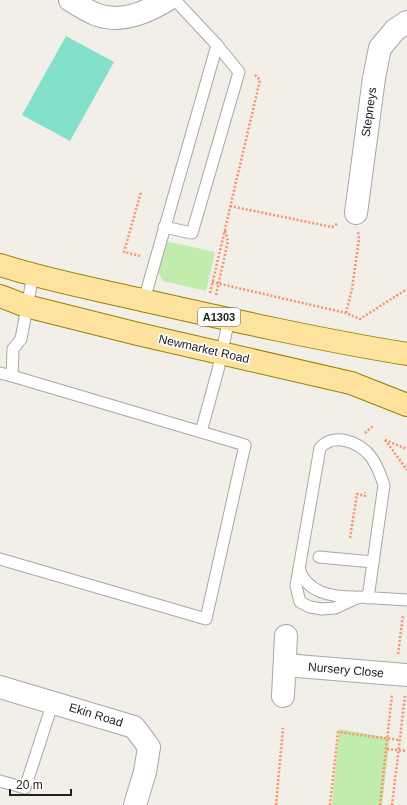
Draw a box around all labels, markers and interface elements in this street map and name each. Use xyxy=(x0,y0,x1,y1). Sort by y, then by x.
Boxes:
street label: Stepneys xyxy=(359,86,379,138)
road number: A1303 xyxy=(198,308,240,326)
street label: Newmarket Road xyxy=(157,332,251,366)
street label: Nursery Close xyxy=(308,660,385,680)
street label: Ekin Road xyxy=(67,700,125,730)
scale bar xyxy=(10,771,71,797)
text: 20 m xyxy=(16,778,43,792)

